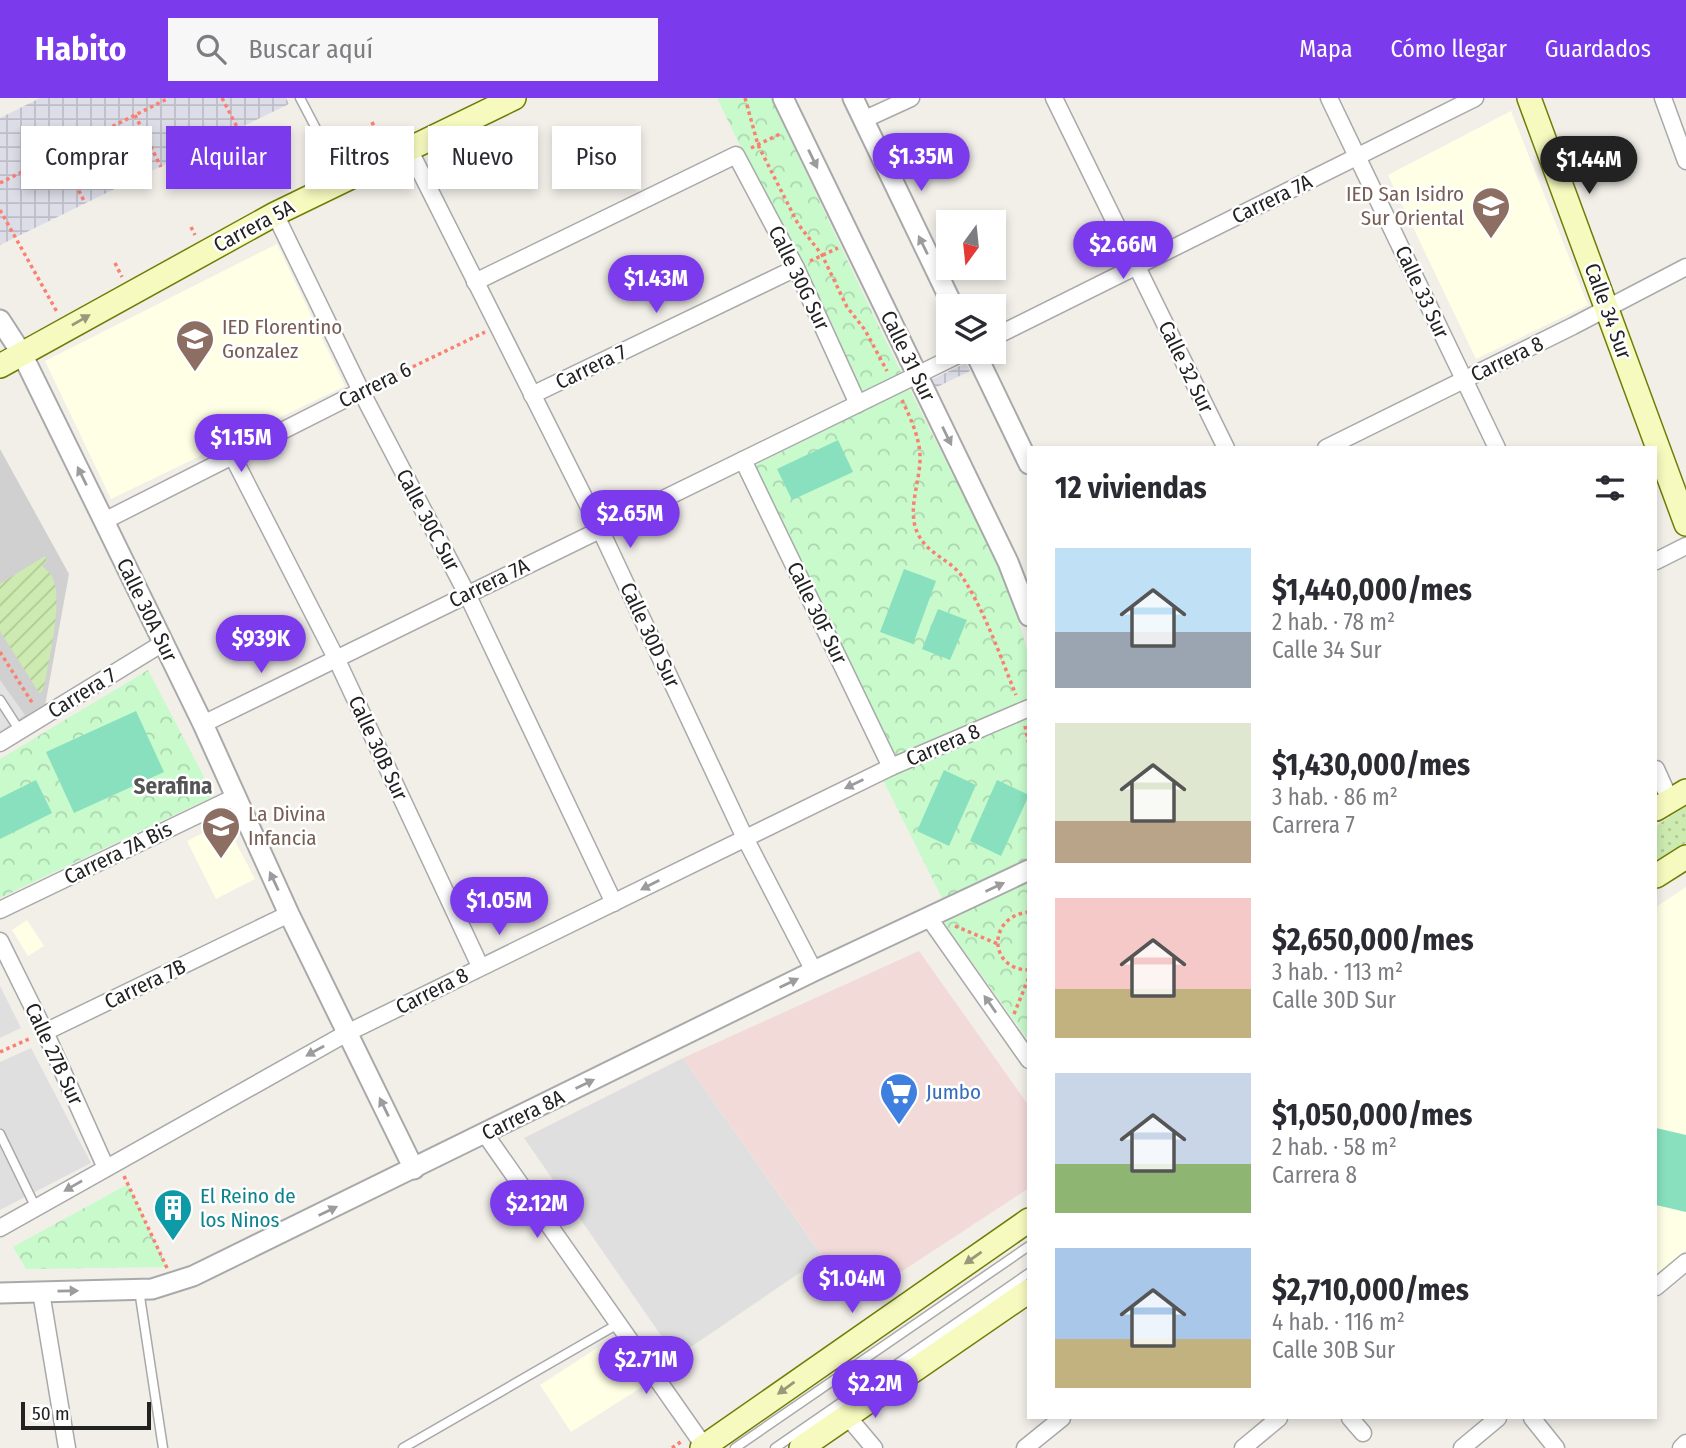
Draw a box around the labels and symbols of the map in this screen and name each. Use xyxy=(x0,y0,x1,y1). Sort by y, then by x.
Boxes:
pin: $1.35M xyxy=(864,134,978,193)
pin: $1.44M xyxy=(1532,136,1646,196)
one-way arrow xyxy=(808,149,819,170)
street label: Carrera 7A xyxy=(1228,168,1316,230)
place label: IED San Isidro Sur Oriental xyxy=(1346,181,1464,231)
school or university icon: IED San Isidro Sur Oriental xyxy=(1470,185,1512,240)
street label: Carrera 5A xyxy=(209,194,299,258)
north arrow xyxy=(936,210,1006,280)
street label: Calle 30G Sur xyxy=(763,222,836,335)
pin: $2.66M xyxy=(1066,222,1180,281)
one-way arrow xyxy=(918,235,929,255)
street label: Calle 33 Sur xyxy=(1389,241,1455,343)
pin: $1.43M xyxy=(599,256,713,315)
street label: Calle 34 Sur xyxy=(1579,260,1638,363)
street label: Calle 31 Sur xyxy=(875,306,941,406)
one-way arrow xyxy=(72,314,91,326)
place label: IED Florentino Gonzalez xyxy=(222,314,342,364)
street label: Calle 32 Sur xyxy=(1153,317,1220,418)
school or university icon: IED Florentino Gonzalez xyxy=(174,318,216,373)
street label: Carrera 8 xyxy=(1466,330,1548,388)
street label: Carrera 7 xyxy=(551,339,631,395)
street label: Carrera 6 xyxy=(334,356,416,414)
pin: $1.15M xyxy=(184,414,298,474)
one-way arrow xyxy=(941,426,953,446)
street label: Calle 30C Sur xyxy=(390,465,466,576)
one-way arrow xyxy=(77,466,88,486)
pin: $2.65M xyxy=(573,490,687,550)
street label: Carrera 7A xyxy=(445,552,533,614)
street label: Calle 30A Sur xyxy=(111,554,184,667)
street label: Calle 30F Sur xyxy=(781,558,853,669)
street label: Calle 30D Sur xyxy=(614,578,686,692)
pin: $939K xyxy=(212,616,310,675)
street label: Carrera 7 xyxy=(43,662,121,724)
street label: Calle 30B Sur xyxy=(342,692,414,805)
street label: Carrera 8 xyxy=(902,718,984,772)
district label: Serafina xyxy=(134,772,212,800)
one-way arrow xyxy=(844,779,864,790)
place label: La Divina Infancia xyxy=(248,801,326,851)
school or university icon: La Divina Infancia xyxy=(200,805,242,860)
street label: Carrera 7A Bis xyxy=(60,816,176,890)
one-way arrow xyxy=(268,871,279,891)
pin: $1.05M xyxy=(442,878,556,937)
one-way arrow xyxy=(640,880,660,891)
one-way arrow xyxy=(985,881,1005,892)
street label: Carrera 7B xyxy=(100,953,190,1015)
street label: Carrera 8 xyxy=(392,962,472,1020)
one-way arrow xyxy=(779,978,799,989)
one-way arrow xyxy=(983,995,997,1013)
street label: Calle 27B Sur xyxy=(19,999,89,1110)
one-way arrow xyxy=(305,1045,324,1057)
supermarket icon: Jumbo xyxy=(878,1071,920,1126)
one-way arrow xyxy=(575,1079,595,1090)
place label: Jumbo xyxy=(926,1079,981,1105)
street label: Carrera 8A xyxy=(477,1084,569,1146)
one-way arrow xyxy=(378,1097,389,1117)
one-way arrow xyxy=(64,1180,83,1192)
pin: $2.12M xyxy=(480,1180,594,1240)
place label: El Reino de los Ninos xyxy=(200,1183,296,1233)
building icon: El Reino de los Ninos xyxy=(152,1187,194,1242)
one-way arrow xyxy=(318,1205,338,1216)
one-way arrow xyxy=(964,1251,982,1265)
pin: $1.04M xyxy=(795,1256,909,1315)
one-way arrow xyxy=(57,1286,79,1297)
pin: $2.71M xyxy=(589,1336,703,1396)
pin: $2.2M xyxy=(826,1360,924,1420)
one-way arrow xyxy=(777,1381,795,1395)
scale bar xyxy=(21,1399,150,1431)

